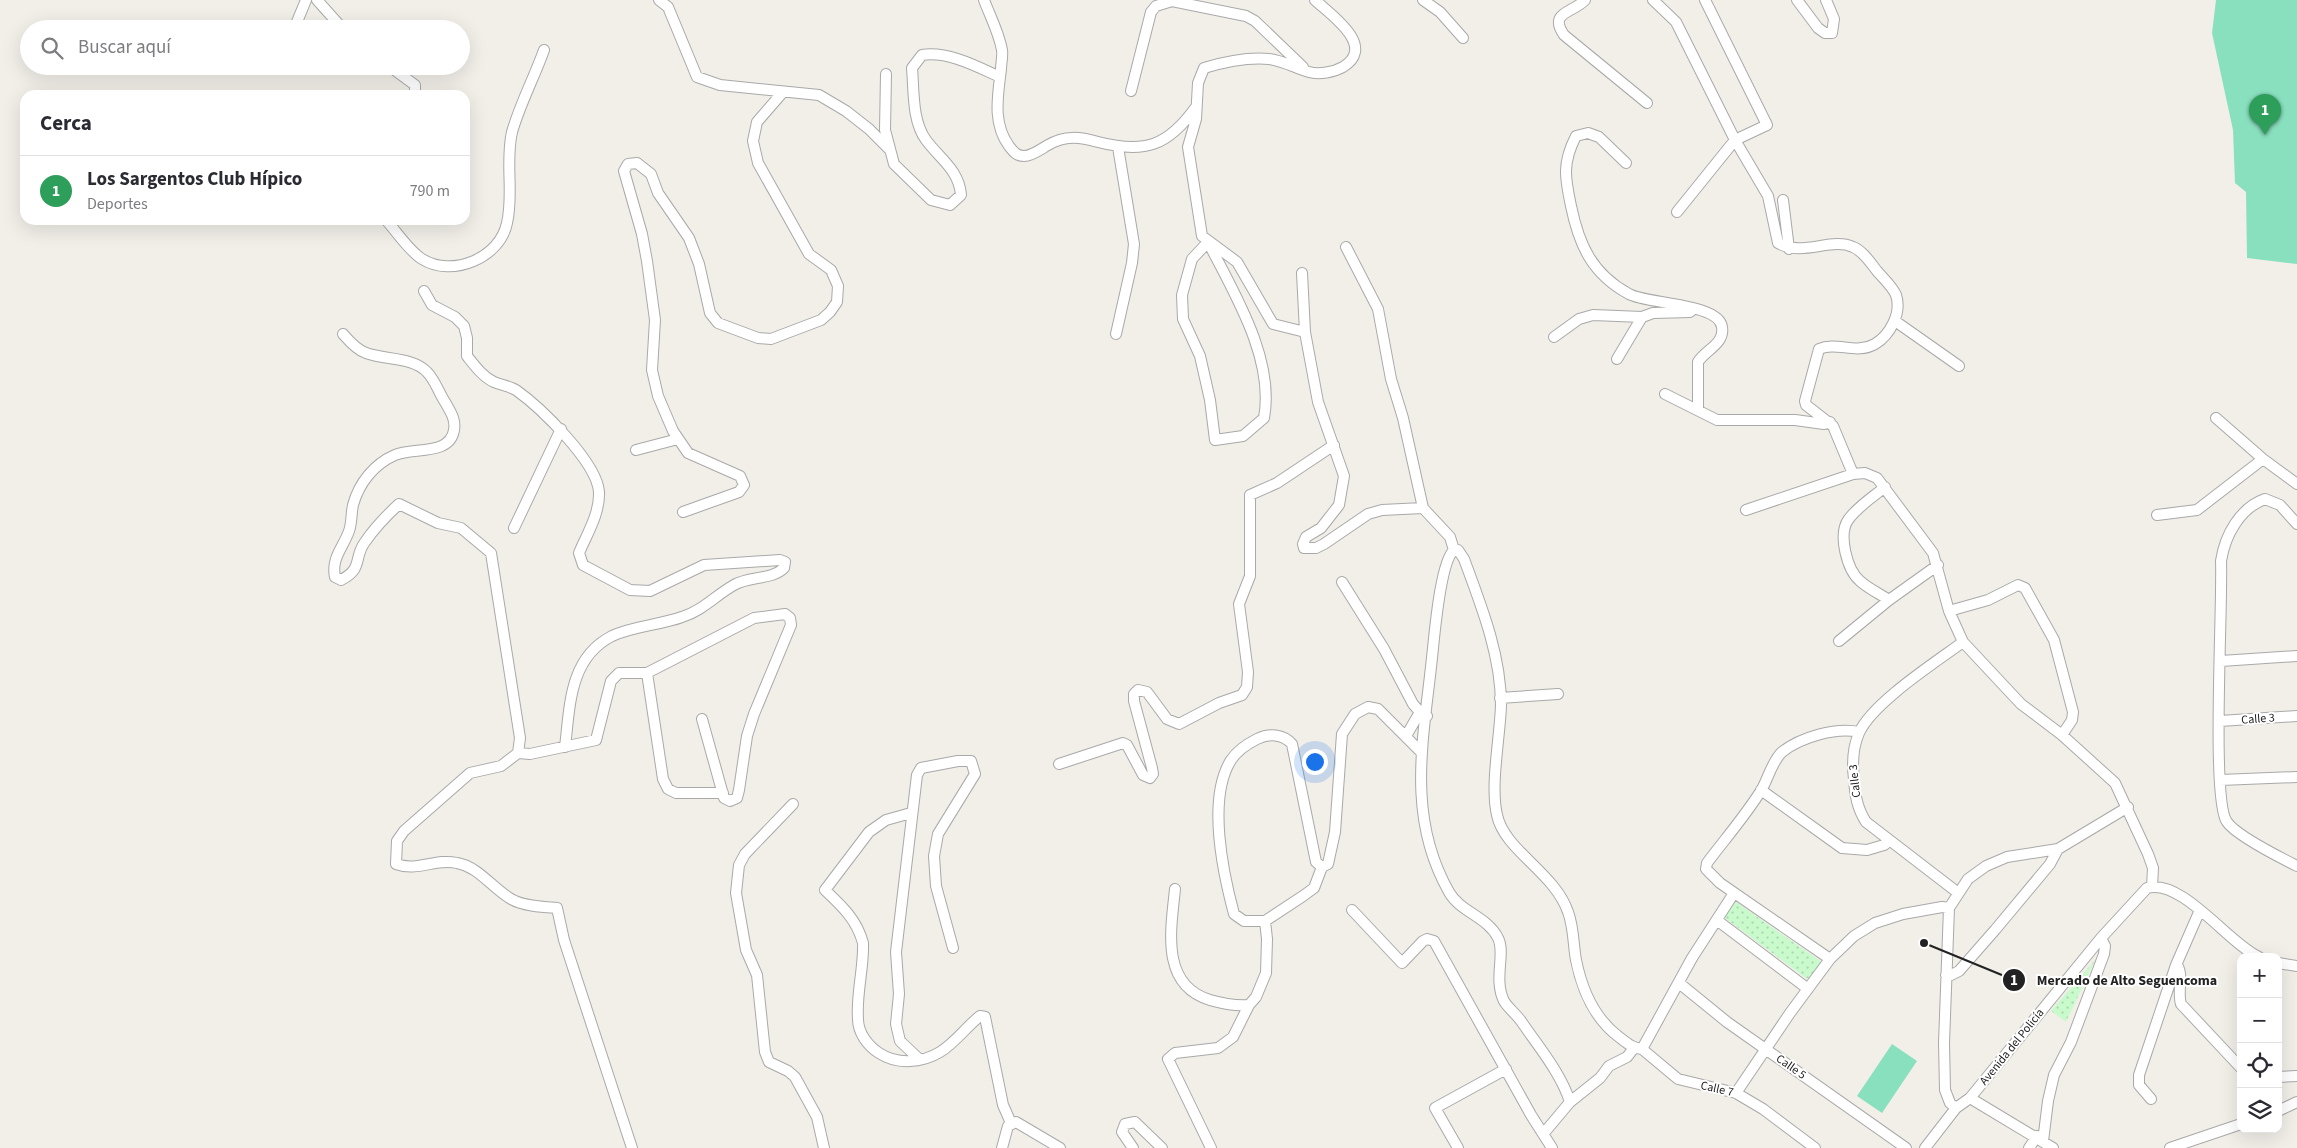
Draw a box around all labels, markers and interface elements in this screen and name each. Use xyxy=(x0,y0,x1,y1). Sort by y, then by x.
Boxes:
search box xyxy=(20,20,470,75)
icon: search xyxy=(38,34,66,62)
text: Buscar aquí xyxy=(78,34,171,61)
pin: 1 xyxy=(2249,94,2281,135)
text: Cerca xyxy=(40,108,92,138)
text: Los Sargentos Club Hípico xyxy=(87,166,302,193)
text: 1 xyxy=(52,180,60,202)
text: 790 m xyxy=(410,180,450,202)
text: Deportes xyxy=(87,193,148,215)
street label: Calle 3 xyxy=(2241,709,2275,729)
your location xyxy=(1302,749,1328,775)
street label: Calle 3 xyxy=(1845,764,1865,798)
map controls xyxy=(2237,953,2282,1133)
button: + xyxy=(2237,953,2282,998)
callout: Mercado de Alto Seguencoma xyxy=(2001,965,2227,994)
text: 1 xyxy=(2010,970,2018,991)
text: Mercado de Alto Seguencoma xyxy=(2037,971,2217,991)
button: − xyxy=(2237,998,2282,1043)
street label: Avenida del Policía xyxy=(1976,1005,2048,1089)
button: locate xyxy=(2237,1043,2282,1088)
street label: Calle 5 xyxy=(1772,1050,1810,1084)
street label: Calle 7 xyxy=(1699,1077,1735,1101)
button: layers xyxy=(2237,1088,2282,1133)

